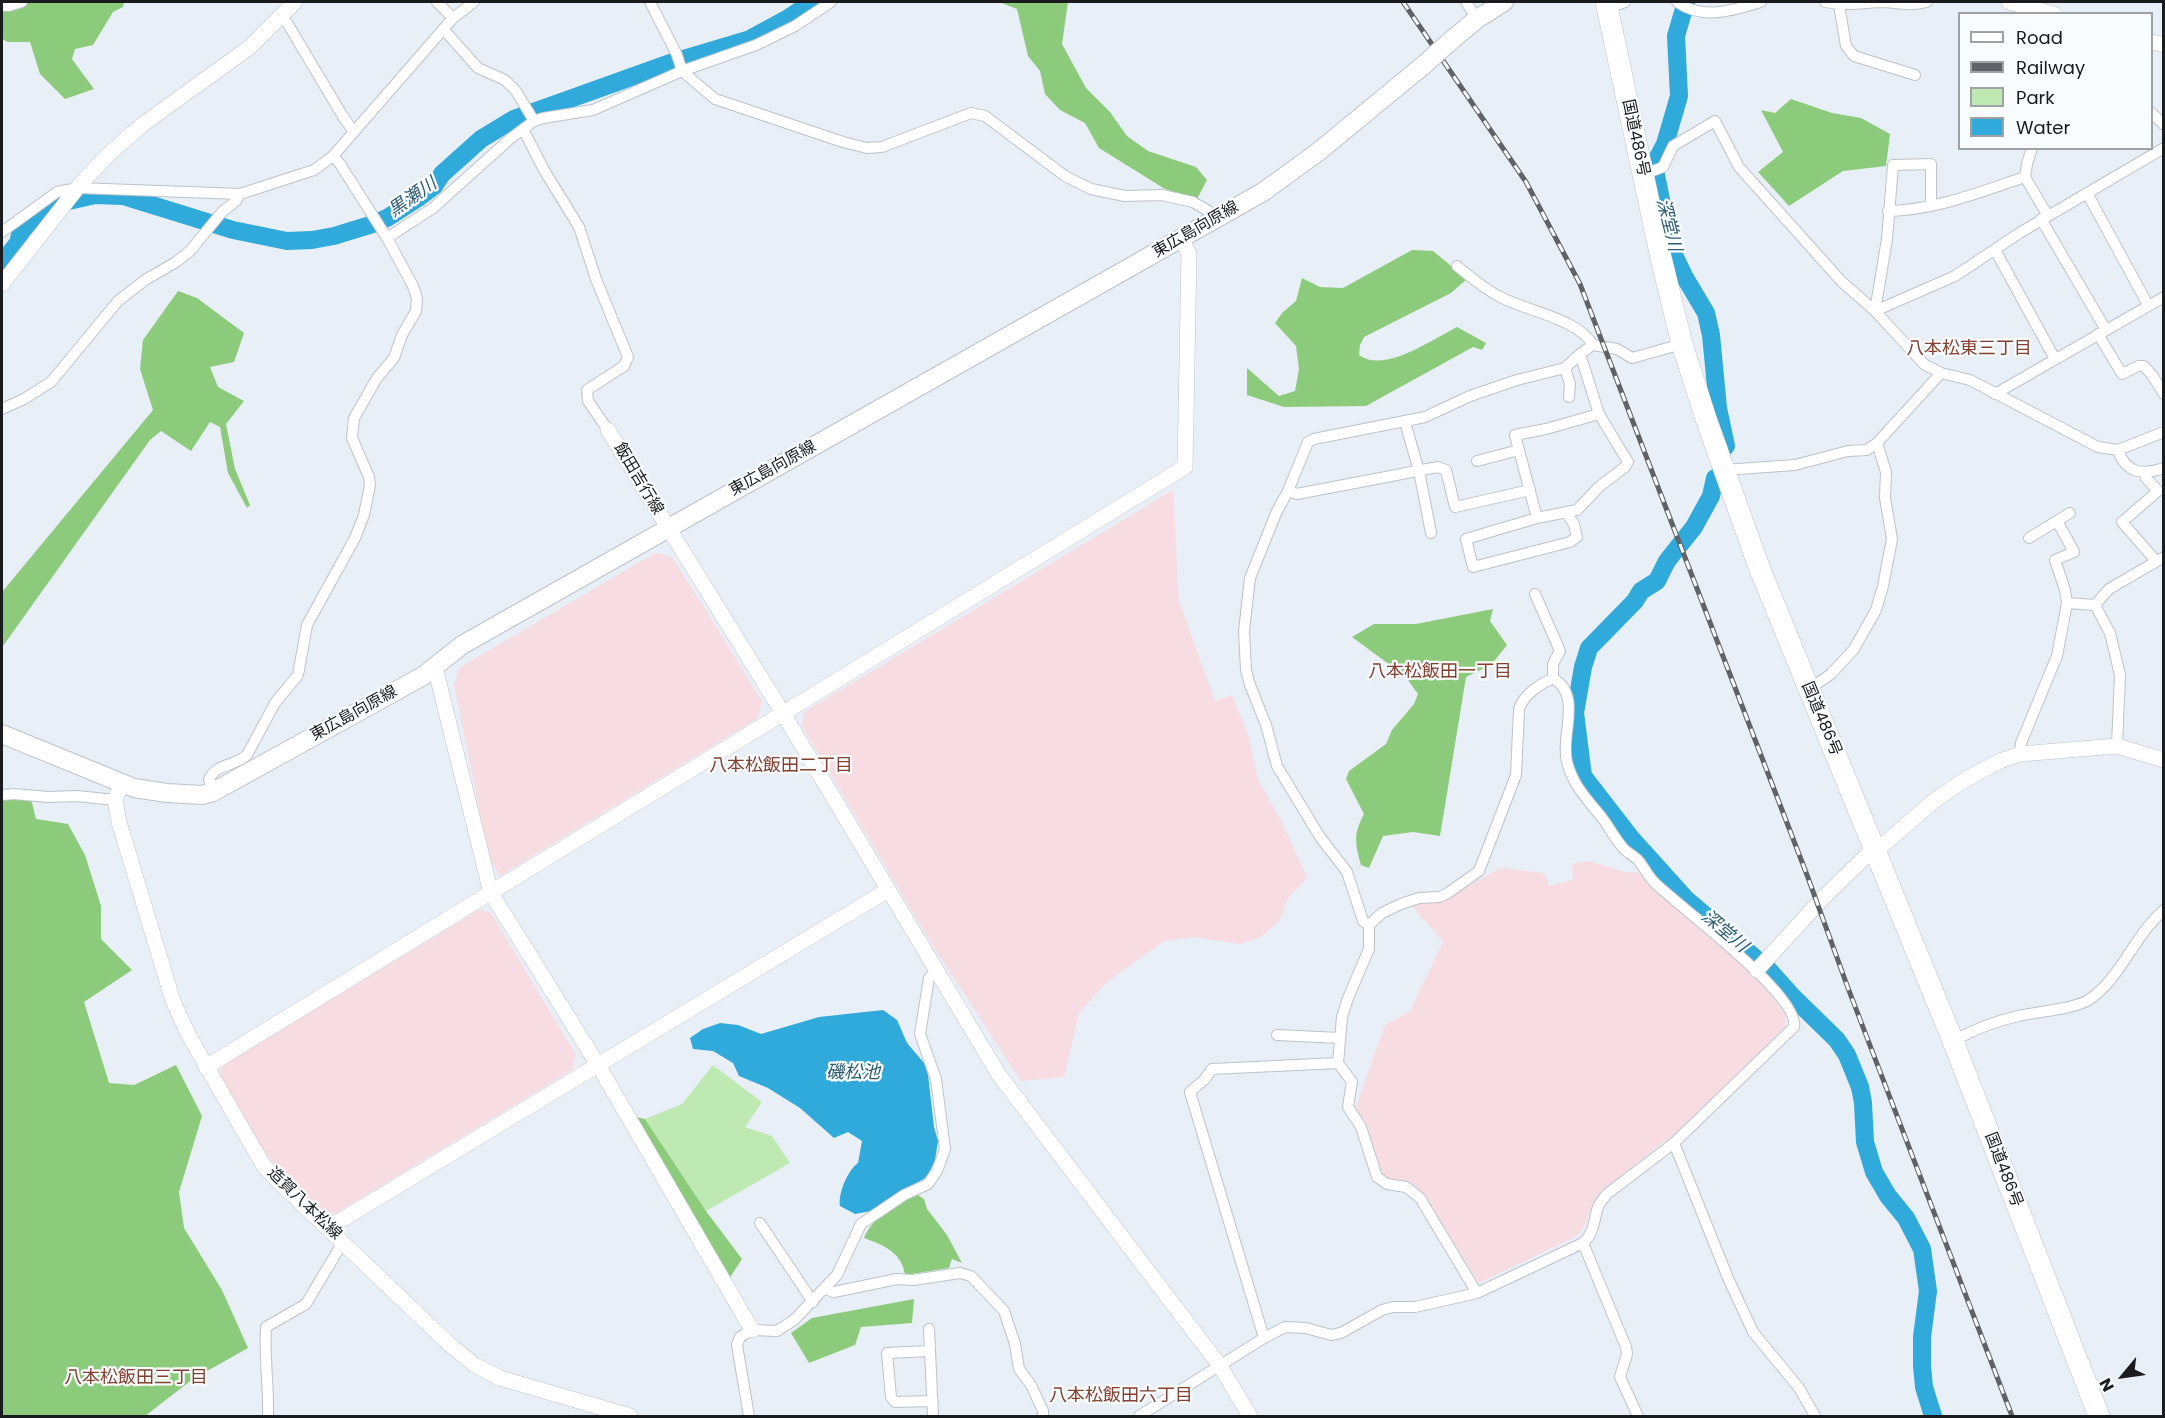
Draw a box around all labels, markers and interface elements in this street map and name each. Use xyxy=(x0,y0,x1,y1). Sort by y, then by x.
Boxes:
legend xyxy=(1958,12,2153,150)
text: Road xyxy=(2016,25,2063,50)
text: Railway xyxy=(2016,55,2085,80)
text: Park xyxy=(2016,85,2055,110)
street label: 国道486号 xyxy=(1617,98,1653,178)
text: Water xyxy=(2016,115,2070,140)
water label: 黒瀬川 xyxy=(385,174,441,222)
water label: 深堂川 xyxy=(1651,196,1685,254)
street label: 東広島向原線 xyxy=(1150,198,1242,262)
district label: 八本松東三丁目 xyxy=(1906,338,2032,360)
street label: 東広島向原線 xyxy=(726,437,820,501)
street label: 飯田吉行線 xyxy=(609,440,667,518)
district label: 八本松飯田一丁目 xyxy=(1368,661,1512,683)
street label: 国道486号 xyxy=(1797,679,1845,759)
street label: 東広島向原線 xyxy=(307,682,401,746)
district label: 八本松飯田二丁目 xyxy=(709,755,853,777)
water label: 深堂川 xyxy=(1696,906,1752,958)
water label: 磯松池 xyxy=(826,1062,880,1084)
street label: 国道486号 xyxy=(1980,1130,2026,1210)
street label: 造賀八本松線 xyxy=(263,1164,345,1244)
north arrow xyxy=(2093,1346,2153,1406)
district label: 八本松飯田三丁目 xyxy=(64,1367,208,1389)
text: N xyxy=(2094,1374,2120,1396)
district label: 八本松飯田六丁目 xyxy=(1049,1385,1193,1407)

